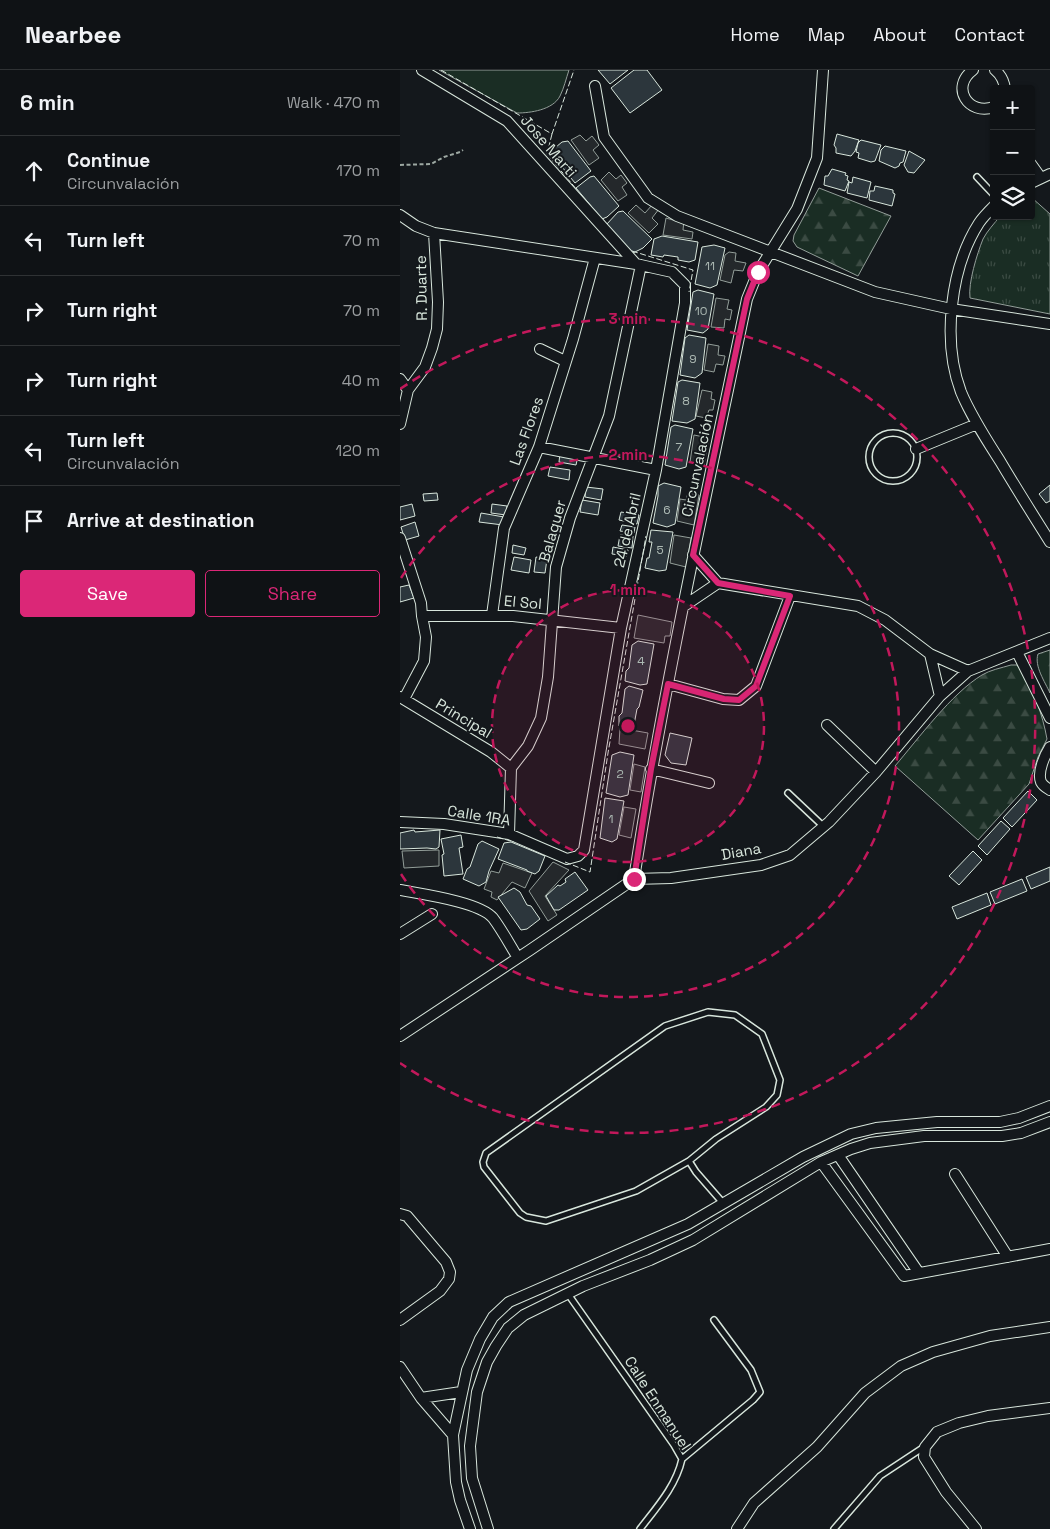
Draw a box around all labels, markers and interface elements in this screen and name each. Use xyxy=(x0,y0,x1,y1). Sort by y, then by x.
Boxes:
text: Nearbee xyxy=(25,19,121,50)
text: Home xyxy=(731,23,780,46)
text: Map xyxy=(808,23,845,46)
text: About xyxy=(873,23,927,46)
text: Contact xyxy=(955,23,1025,46)
map controls xyxy=(990,85,1035,220)
button: + xyxy=(990,85,1035,130)
text: 6 min xyxy=(20,89,75,116)
text: Walk · 470 m xyxy=(287,92,380,113)
street label: Jose Marti xyxy=(517,111,581,181)
button: − xyxy=(990,130,1035,175)
text: Continue xyxy=(67,148,150,173)
icon: ahead xyxy=(20,157,48,185)
text: 170 m xyxy=(336,160,380,181)
text: Circunvalación xyxy=(67,173,180,194)
button: layers xyxy=(990,175,1035,220)
icon: left xyxy=(20,227,48,255)
text: Turn left xyxy=(67,228,145,253)
text: 70 m xyxy=(343,230,380,251)
street label: R. Duarte xyxy=(411,255,431,321)
house number: 11 xyxy=(705,258,715,274)
route start xyxy=(747,261,770,284)
icon: right xyxy=(20,297,48,325)
text: Turn right xyxy=(67,298,157,323)
text: 70 m xyxy=(343,300,380,321)
house number: 10 xyxy=(695,303,707,319)
text: 3 min xyxy=(609,309,647,328)
house number: 9 xyxy=(689,351,697,367)
icon: right xyxy=(20,367,48,395)
text: Turn right xyxy=(67,368,157,393)
text: 40 m xyxy=(342,370,380,391)
house number: 8 xyxy=(682,393,690,409)
street label: Las Flores xyxy=(505,394,547,468)
street label: Circunvalación xyxy=(677,411,717,519)
text: Turn left xyxy=(67,428,145,453)
icon: left xyxy=(20,437,48,465)
house number: 7 xyxy=(676,439,683,455)
text: 120 m xyxy=(336,440,380,461)
text: 2 min xyxy=(609,445,647,464)
text: Circunvalación xyxy=(67,453,180,474)
street label: 24 de Abril xyxy=(609,491,645,569)
street label: Balaguer xyxy=(534,497,570,564)
house number: 6 xyxy=(663,502,671,518)
icon: arrive xyxy=(20,507,48,535)
text: Arrive at destination xyxy=(67,508,255,533)
house number: 5 xyxy=(656,542,664,558)
button: Save xyxy=(20,570,195,617)
button: Share xyxy=(205,570,380,617)
text: 1 min xyxy=(610,580,646,599)
street label: El Sol xyxy=(503,591,543,613)
house number: 4 xyxy=(637,653,645,669)
street label: Principal xyxy=(432,694,496,742)
centre of rings xyxy=(619,717,637,735)
house number: 2 xyxy=(616,766,624,782)
street label: Calle 1RA xyxy=(446,801,512,829)
house number: 1 xyxy=(608,811,614,827)
street label: Diana xyxy=(720,838,763,864)
route end xyxy=(623,868,646,891)
street label: Calle Enmanuel xyxy=(621,1352,695,1454)

